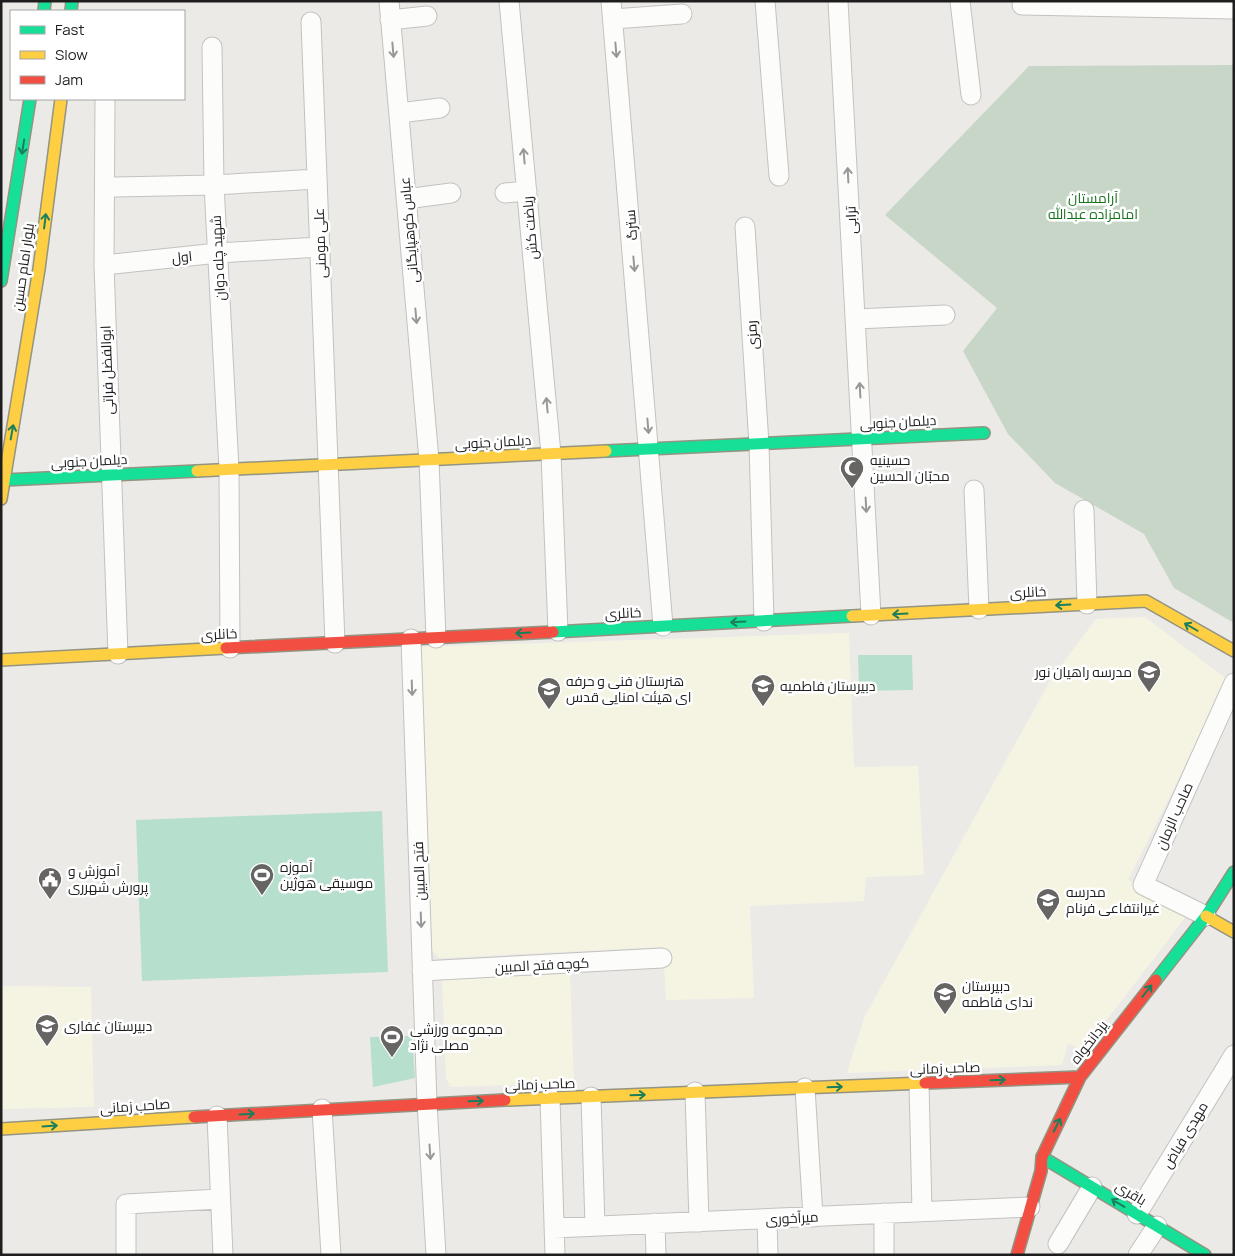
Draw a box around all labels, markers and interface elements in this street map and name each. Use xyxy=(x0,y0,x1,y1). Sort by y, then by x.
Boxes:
legend xyxy=(10,10,185,100)
text: Fast xyxy=(55,19,84,40)
one-way arrow xyxy=(388,42,398,58)
one-way arrow xyxy=(611,42,620,58)
text: Slow xyxy=(55,44,88,65)
text: Jam xyxy=(55,69,83,90)
one-way arrow xyxy=(17,139,27,155)
one-way arrow xyxy=(519,149,529,165)
one-way arrow xyxy=(844,168,853,184)
street label: عباس کوهپایگانی xyxy=(394,176,424,284)
park label: آرامستان امامزاده عبدالله xyxy=(1048,188,1138,223)
street label: ریاضت کش xyxy=(517,196,542,260)
street label: ترابی xyxy=(840,205,861,234)
street label: علی مومنی xyxy=(309,208,330,278)
street label: سترگ xyxy=(620,209,641,241)
one-way arrow xyxy=(41,213,51,229)
street label: شهید چله دوان xyxy=(206,215,230,301)
street label: بلوار امام حسین xyxy=(7,222,39,312)
street label: اول xyxy=(171,246,193,267)
one-way arrow xyxy=(629,256,639,272)
one-way arrow xyxy=(411,308,421,324)
street label: رمزی xyxy=(741,320,762,350)
street label: ابوالفضل فراتی xyxy=(95,325,118,415)
one-way arrow xyxy=(856,382,865,398)
one-way arrow xyxy=(542,398,551,414)
street label: دیلمان جنوبی xyxy=(859,410,937,433)
one-way arrow xyxy=(644,418,653,434)
one-way arrow xyxy=(7,425,17,441)
street label: دیلمان جنوبی xyxy=(454,430,532,453)
street label: دیلمان جنوبی xyxy=(50,449,128,472)
place label: حسینیه محبّان الحسین xyxy=(870,450,950,485)
mosque icon: حسینیه محبّان الحسین xyxy=(839,455,865,489)
one-way arrow xyxy=(862,497,871,513)
street label: خانلری xyxy=(1009,581,1047,602)
one-way arrow xyxy=(1055,601,1071,610)
street label: خانلری xyxy=(604,602,642,623)
one-way arrow xyxy=(893,609,909,618)
one-way arrow xyxy=(730,617,746,626)
one-way arrow xyxy=(1185,621,1199,631)
street label: خانلری xyxy=(200,623,238,644)
one-way arrow xyxy=(516,629,532,638)
school or university icon: مدرسه راهیان نور xyxy=(1136,659,1162,693)
place label: مدرسه راهیان نور xyxy=(1034,662,1132,681)
place label: هنرستان فنی و حرفه ای هیئت امنایی قدس xyxy=(566,671,692,706)
school or university icon: دبیرستان فاطمیه xyxy=(750,673,776,707)
school or university icon: هنرستان فنی و حرفه ای هیئت امنایی قدس xyxy=(536,676,562,710)
place label: دبیرستان فاطمیه xyxy=(780,676,875,695)
one-way arrow xyxy=(408,680,417,696)
street label: صاحب الزمان xyxy=(1150,779,1197,852)
street label: فتح المبین xyxy=(408,841,429,901)
place label: آموزه موسیقی هوژین xyxy=(280,857,373,892)
place label: آموزش و پرورش شهرری xyxy=(68,861,149,897)
sports icon: آموزه موسیقی هوژین xyxy=(249,862,275,896)
public building icon: آموزش و پرورش شهرری xyxy=(37,866,63,900)
place label: مدرسه غیرانتفاعی فرنام xyxy=(1066,882,1160,918)
school or university icon: مدرسه غیرانتفاعی فرنام xyxy=(1035,887,1061,921)
one-way arrow xyxy=(416,912,425,928)
street label: کوچه فتح المبین xyxy=(494,953,590,977)
place label: دبیرستان ندای فاطمه xyxy=(962,976,1033,1011)
school or university icon: دبیرستان ندای فاطمه xyxy=(932,981,958,1015)
one-way arrow xyxy=(1142,985,1153,998)
school or university icon: دبیرستان غفاری xyxy=(34,1013,60,1047)
place label: دبیرستان غفاری xyxy=(64,1016,152,1035)
street label: یزدانخواه xyxy=(1066,1016,1112,1068)
place label: مجموعه ورزشی مصلی نژاد xyxy=(410,1019,503,1054)
sports icon: مجموعه ورزشی مصلی نژاد xyxy=(379,1024,405,1058)
street label: صاحب زمانی xyxy=(909,1057,981,1078)
street label: صاحب زمانی xyxy=(504,1073,576,1094)
one-way arrow xyxy=(989,1076,1005,1085)
one-way arrow xyxy=(827,1082,843,1092)
one-way arrow xyxy=(630,1090,646,1099)
street label: صاحب زمانی xyxy=(99,1094,171,1117)
one-way arrow xyxy=(467,1097,483,1106)
street label: مهدی فیاض xyxy=(1157,1098,1212,1172)
one-way arrow xyxy=(239,1109,255,1118)
one-way arrow xyxy=(1052,1118,1062,1133)
one-way arrow xyxy=(42,1121,58,1130)
one-way arrow xyxy=(425,1144,435,1160)
street label: باقری xyxy=(1112,1176,1150,1209)
one-way arrow xyxy=(1112,1197,1126,1207)
street label: میرآخوری xyxy=(765,1207,819,1228)

